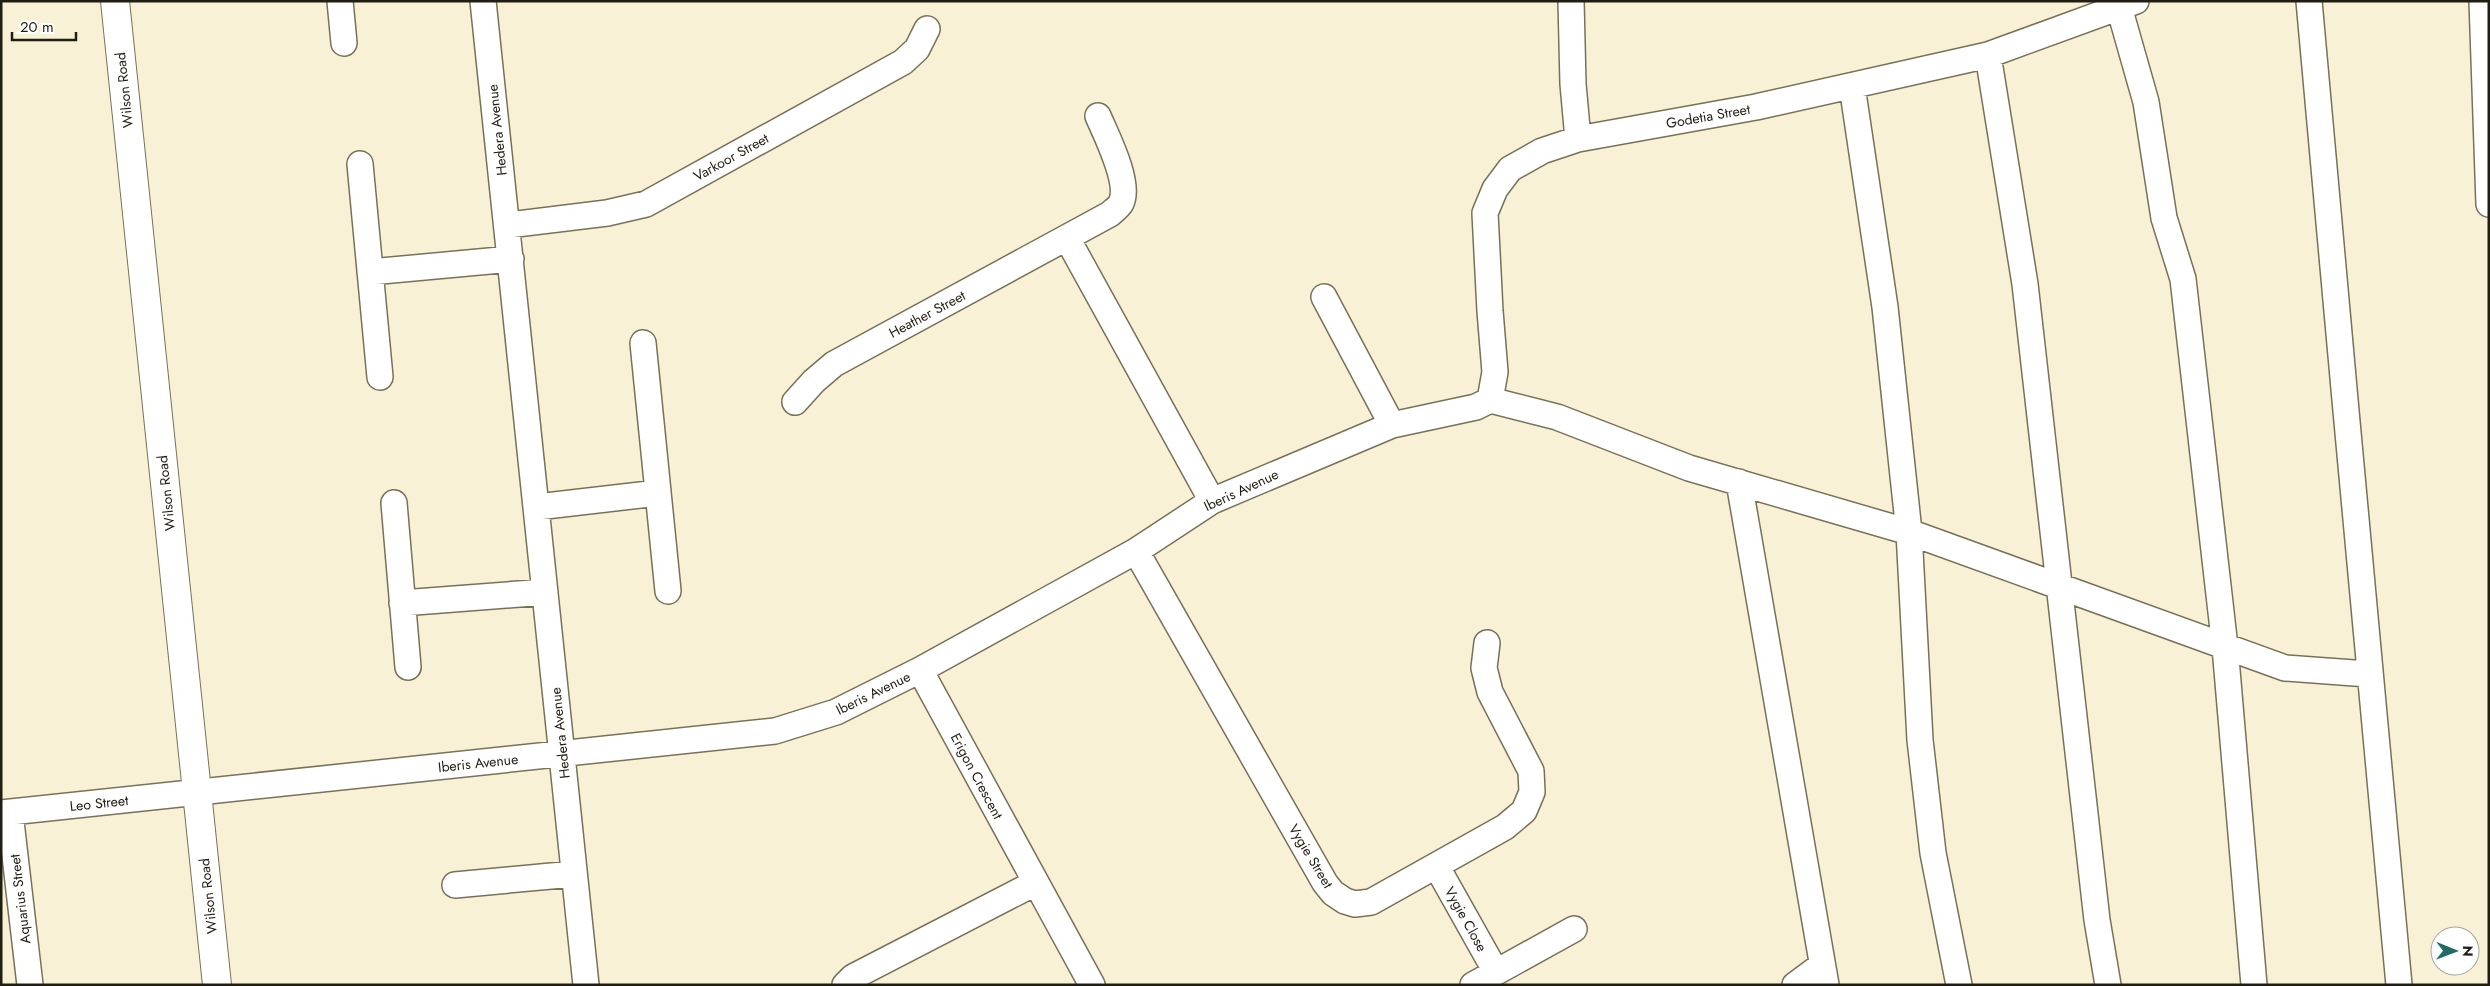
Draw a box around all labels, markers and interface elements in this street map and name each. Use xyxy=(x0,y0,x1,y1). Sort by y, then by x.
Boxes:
scale bar xyxy=(12,10,76,42)
text: 20 m xyxy=(20,16,54,38)
street label: Wilson Road xyxy=(110,51,138,129)
street label: Hedera Avenue xyxy=(482,83,512,177)
street label: Godetia Street xyxy=(1664,99,1752,133)
street label: Varkoor Street xyxy=(690,128,773,186)
street label: Heather Street xyxy=(885,285,969,343)
street label: Wilson Road xyxy=(152,454,180,532)
street label: Iberis Avenue xyxy=(1200,464,1282,516)
street label: Iberis Avenue xyxy=(832,666,914,720)
street label: Hedera Avenue xyxy=(545,686,575,780)
street label: Erigon Crescent xyxy=(946,729,1008,823)
street label: Iberis Avenue xyxy=(437,749,519,777)
street label: Leo Street xyxy=(69,790,130,816)
street label: Vygie Street xyxy=(1284,820,1338,892)
street label: Aquarius Street xyxy=(4,852,35,945)
street label: Wilson Road xyxy=(194,857,222,935)
street label: Vygie Close xyxy=(1440,883,1492,955)
north arrow xyxy=(2430,926,2480,976)
text: N xyxy=(2458,945,2478,957)

